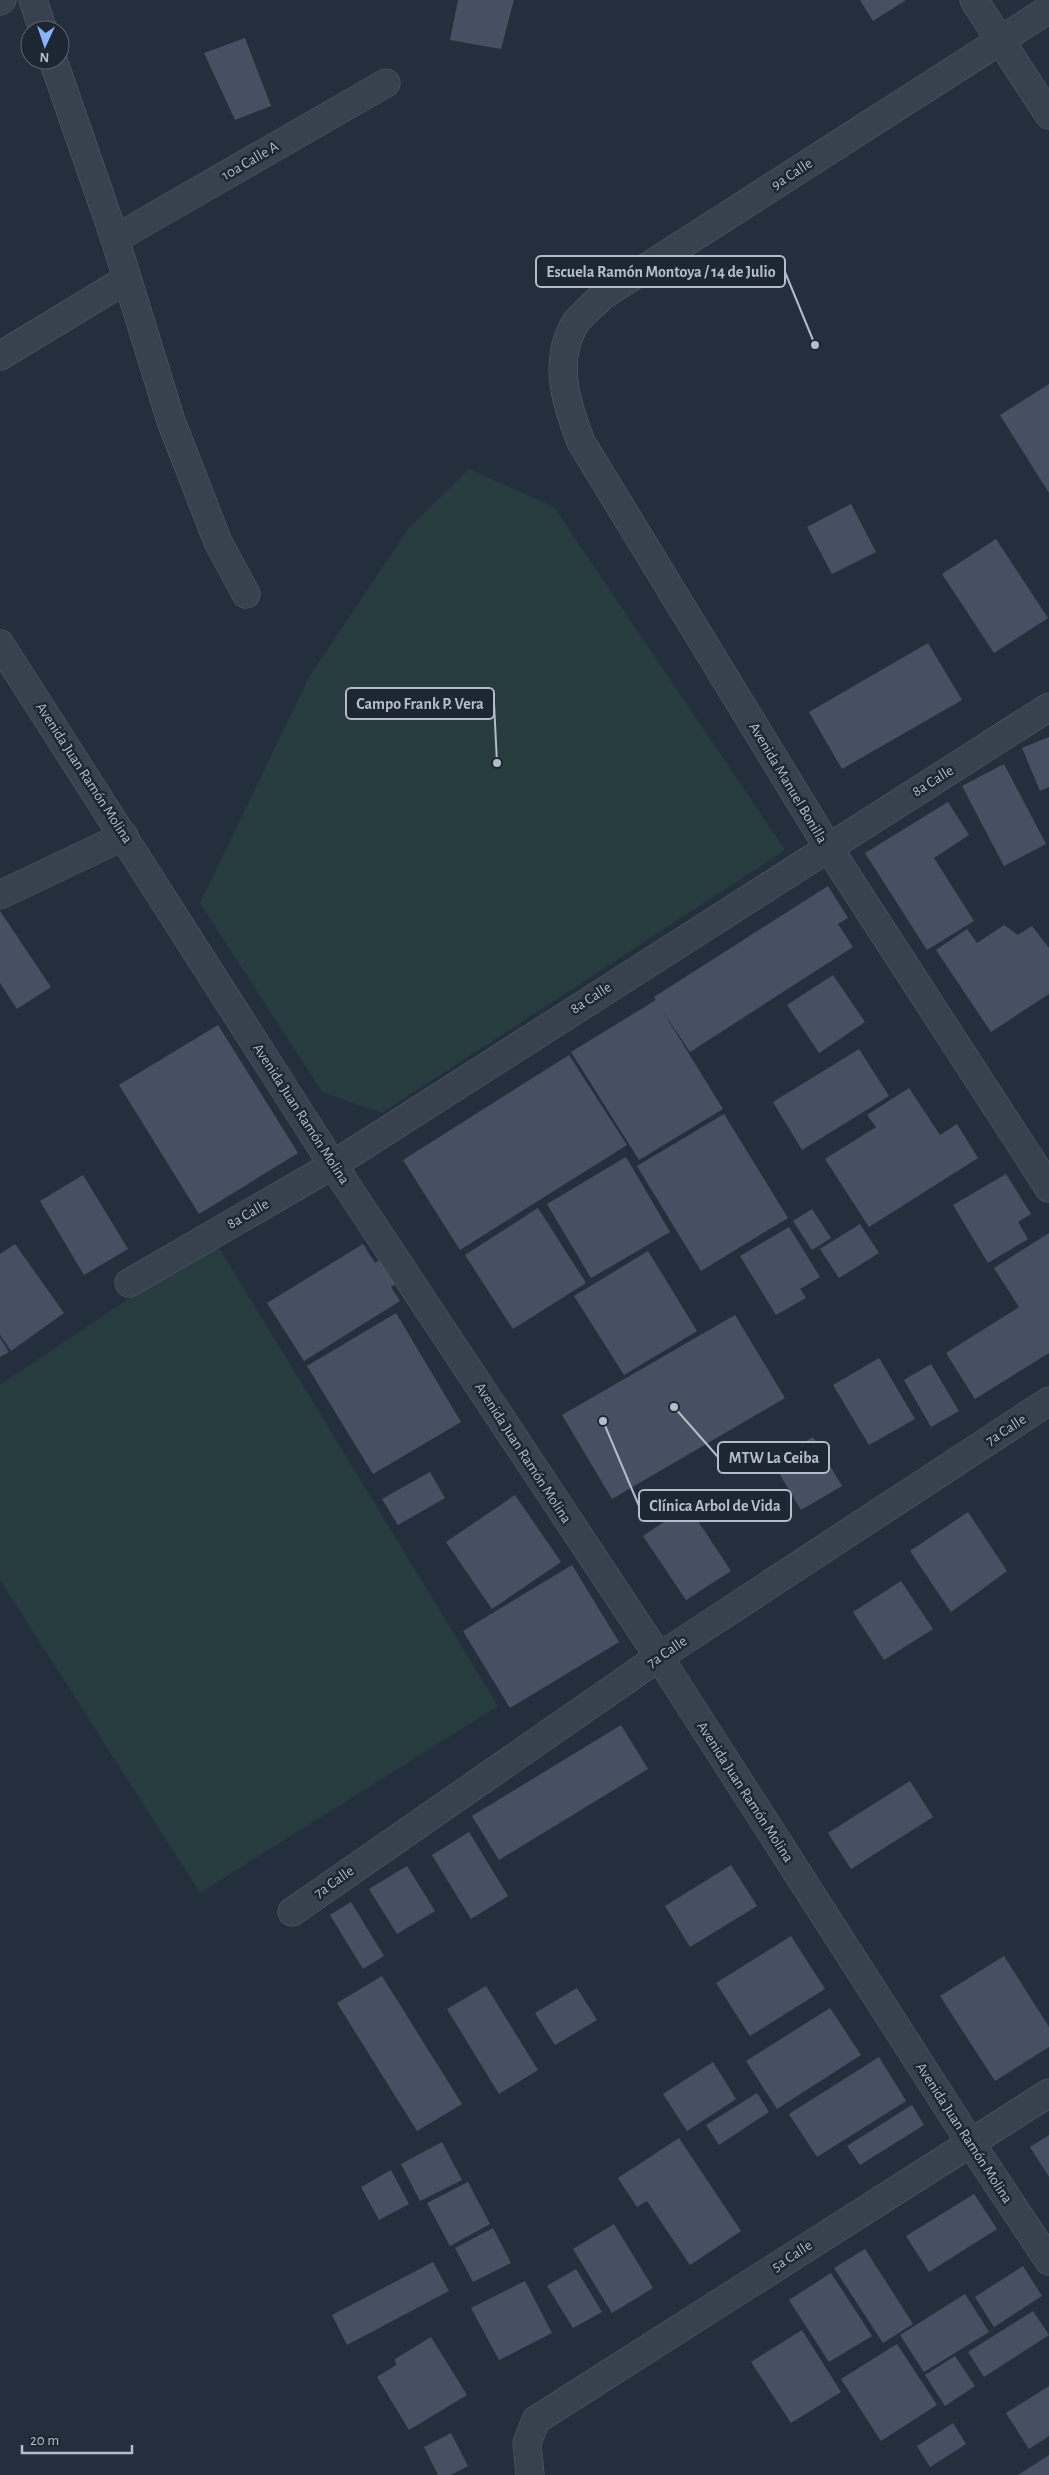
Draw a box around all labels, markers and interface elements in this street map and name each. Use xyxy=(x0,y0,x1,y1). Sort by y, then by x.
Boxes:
north arrow xyxy=(20,20,70,70)
text: N xyxy=(39,50,50,64)
street label: 10a Calle A xyxy=(219,139,281,183)
street label: 9a Calle xyxy=(769,155,815,193)
callout: Escuela Ramón Montoya / 14 de Julio xyxy=(536,256,785,287)
text: Escuela Ramón Montoya / 14 de Julio xyxy=(546,264,776,281)
callout: Campo Frank P. Vera xyxy=(346,688,494,719)
text: Campo Frank P. Vera xyxy=(356,696,484,712)
street label: Avenida Juan Ramón Molina xyxy=(33,700,135,846)
street label: Avenida Manuel Bonilla xyxy=(746,720,830,846)
street label: 8a Calle xyxy=(910,763,956,799)
street label: 8a Calle xyxy=(568,979,614,1017)
street label: Avenida Juan Ramón Molina xyxy=(250,1041,352,1187)
street label: 8a Calle xyxy=(225,1196,272,1232)
street label: Avenida Juan Ramón Molina xyxy=(472,1380,574,1526)
street label: 7a Calle xyxy=(983,1411,1029,1448)
callout: MTW La Ceiba xyxy=(718,1442,829,1473)
text: MTW La Ceiba xyxy=(729,1450,820,1466)
callout: Clínica Arbol de Vida xyxy=(639,1490,791,1521)
text: Clínica Arbol de Vida xyxy=(649,1498,781,1514)
street label: 7a Calle xyxy=(644,1633,690,1671)
street label: Avenida Juan Ramón Molina xyxy=(694,1719,796,1865)
street label: 7a Calle xyxy=(311,1863,357,1901)
street label: Avenida Juan Ramón Molina xyxy=(913,2060,1015,2206)
street label: 5a Calle xyxy=(769,2237,815,2274)
scale bar xyxy=(22,2422,132,2454)
text: 20 m xyxy=(30,2433,59,2448)

